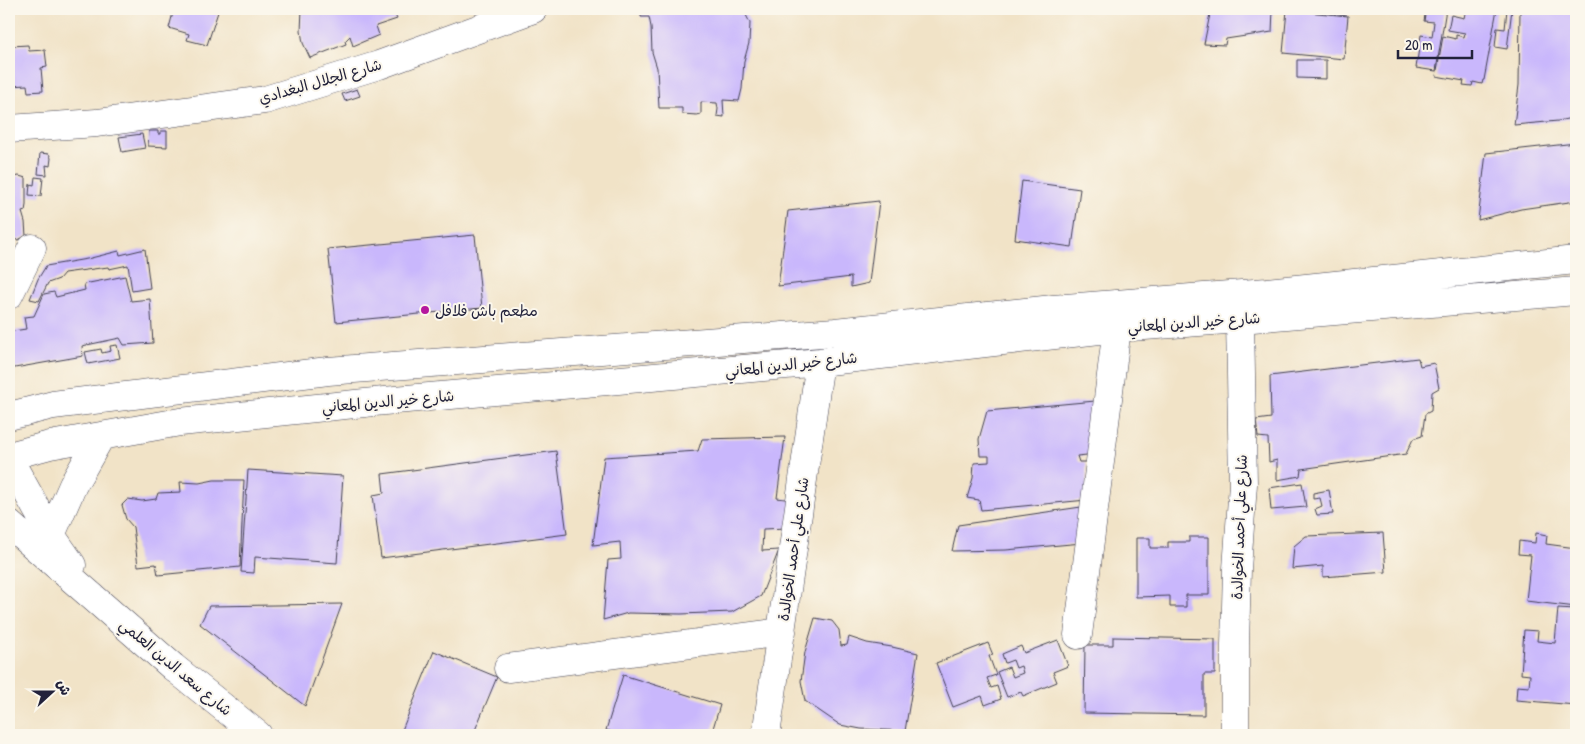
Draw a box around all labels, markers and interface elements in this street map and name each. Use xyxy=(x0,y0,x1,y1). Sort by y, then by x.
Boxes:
scale bar xyxy=(1398,28,1471,60)
text: 20 m xyxy=(1405,34,1432,55)
street label: شارع الجلال البغدادي xyxy=(256,53,384,110)
place label: مطعم باش فلافل xyxy=(435,300,538,323)
marker: مطعم باش فلافل xyxy=(419,304,431,316)
street label: شارع خير الدين المعاني xyxy=(1127,307,1261,340)
street label: شارع خير الدين المعاني xyxy=(724,347,859,384)
street label: شارع خير الدين المعاني xyxy=(321,385,455,420)
street label: شارع علي أحمد الخوالدة xyxy=(1226,454,1255,600)
street label: شارع علي أحمد الخوالدة xyxy=(773,476,816,623)
street label: شارع سعد الدين العلمي xyxy=(113,614,237,723)
north arrow xyxy=(28,666,78,716)
text: ش xyxy=(53,677,76,698)

